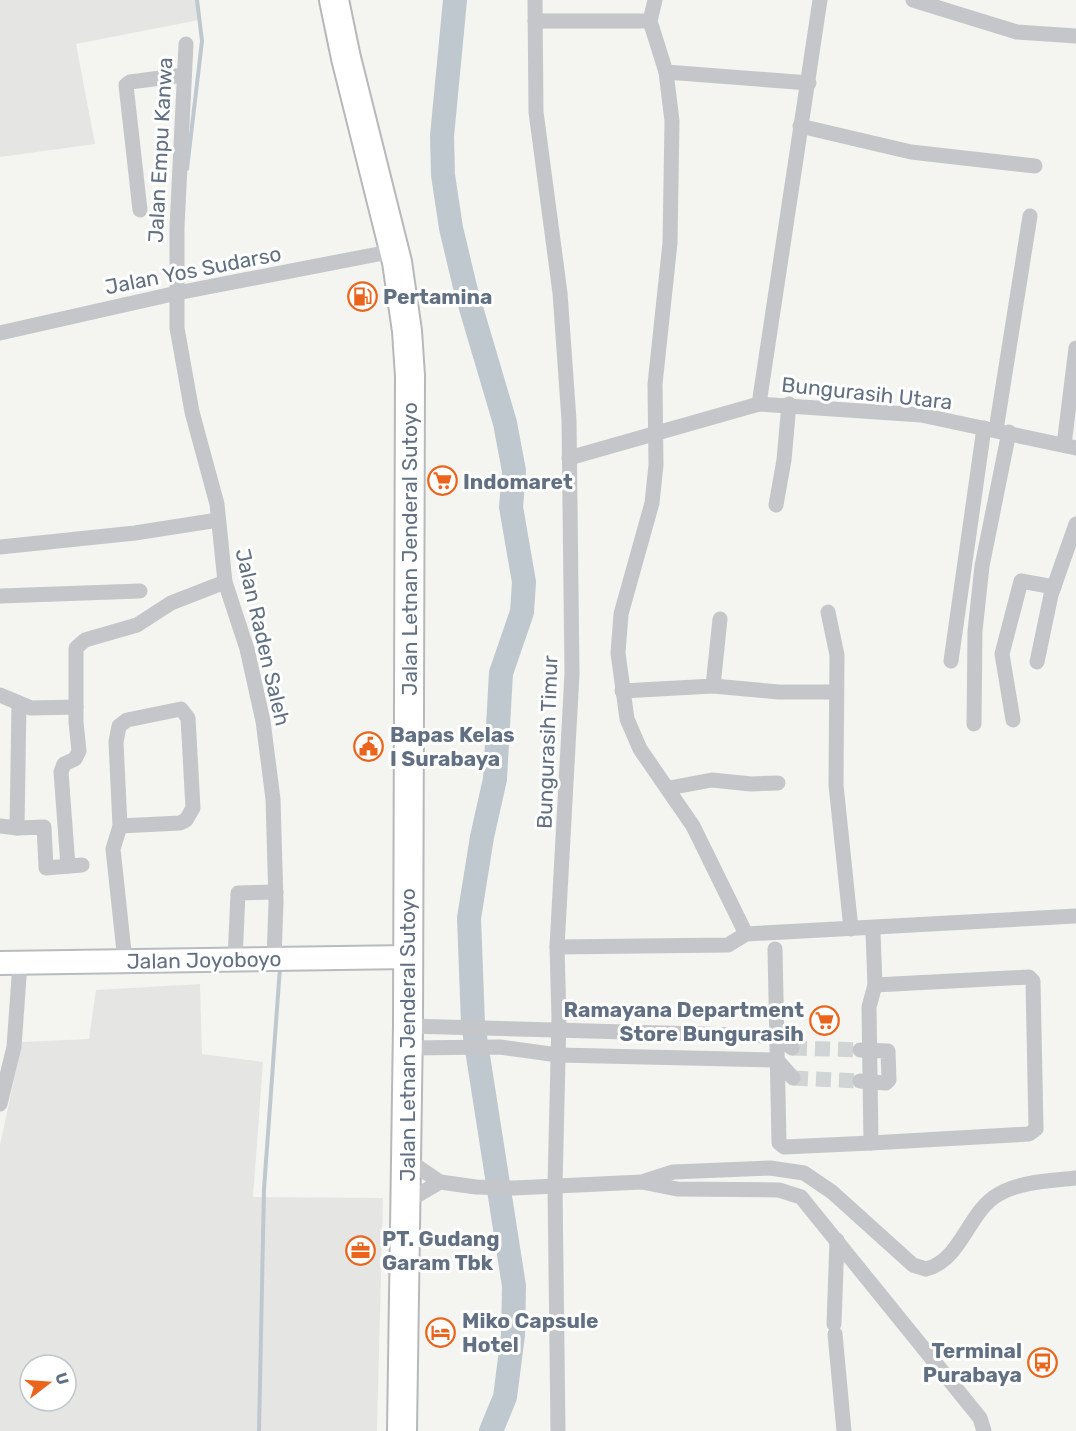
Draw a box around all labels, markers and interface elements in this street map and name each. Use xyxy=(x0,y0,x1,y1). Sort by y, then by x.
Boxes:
street label: Jalan Empu Kanwa xyxy=(143,57,177,243)
street label: Jalan Yos Sudarso xyxy=(103,241,283,299)
fuel station icon: Pertamina xyxy=(346,280,378,312)
place label: Pertamina xyxy=(383,284,492,309)
street label: Bungurasih Utara xyxy=(780,372,954,414)
street label: Jalan Letnan Jenderal Sutoyo xyxy=(397,402,422,696)
supermarket icon: Indomaret xyxy=(426,465,458,497)
place label: Indomaret xyxy=(463,469,573,494)
street label: Jalan Raden Saleh xyxy=(230,546,296,728)
street label: Bungurasih Timur xyxy=(531,655,563,829)
place label: Bapas Kelas I Surabaya xyxy=(390,722,515,771)
public building icon: Bapas Kelas I Surabaya xyxy=(353,730,385,762)
street label: Jalan Letnan Jenderal Sutoyo xyxy=(395,888,420,1182)
street label: Jalan Joyoboyo xyxy=(126,946,282,974)
place label: Ramayana Department Store Bungurasih xyxy=(564,997,804,1046)
supermarket icon: Ramayana Department Store Bungurasih xyxy=(809,1005,841,1037)
place label: PT. Gudang Garam Tbk xyxy=(382,1226,500,1275)
office icon: PT. Gudang Garam Tbk xyxy=(345,1234,377,1266)
place label: Miko Capsule Hotel xyxy=(462,1308,598,1357)
hotel icon: Miko Capsule Hotel xyxy=(425,1316,457,1348)
place label: Terminal Purabaya xyxy=(923,1338,1022,1387)
bus stop icon: Terminal Purabaya xyxy=(1027,1346,1059,1378)
north arrow xyxy=(18,1353,78,1413)
text: U xyxy=(51,1370,73,1387)

